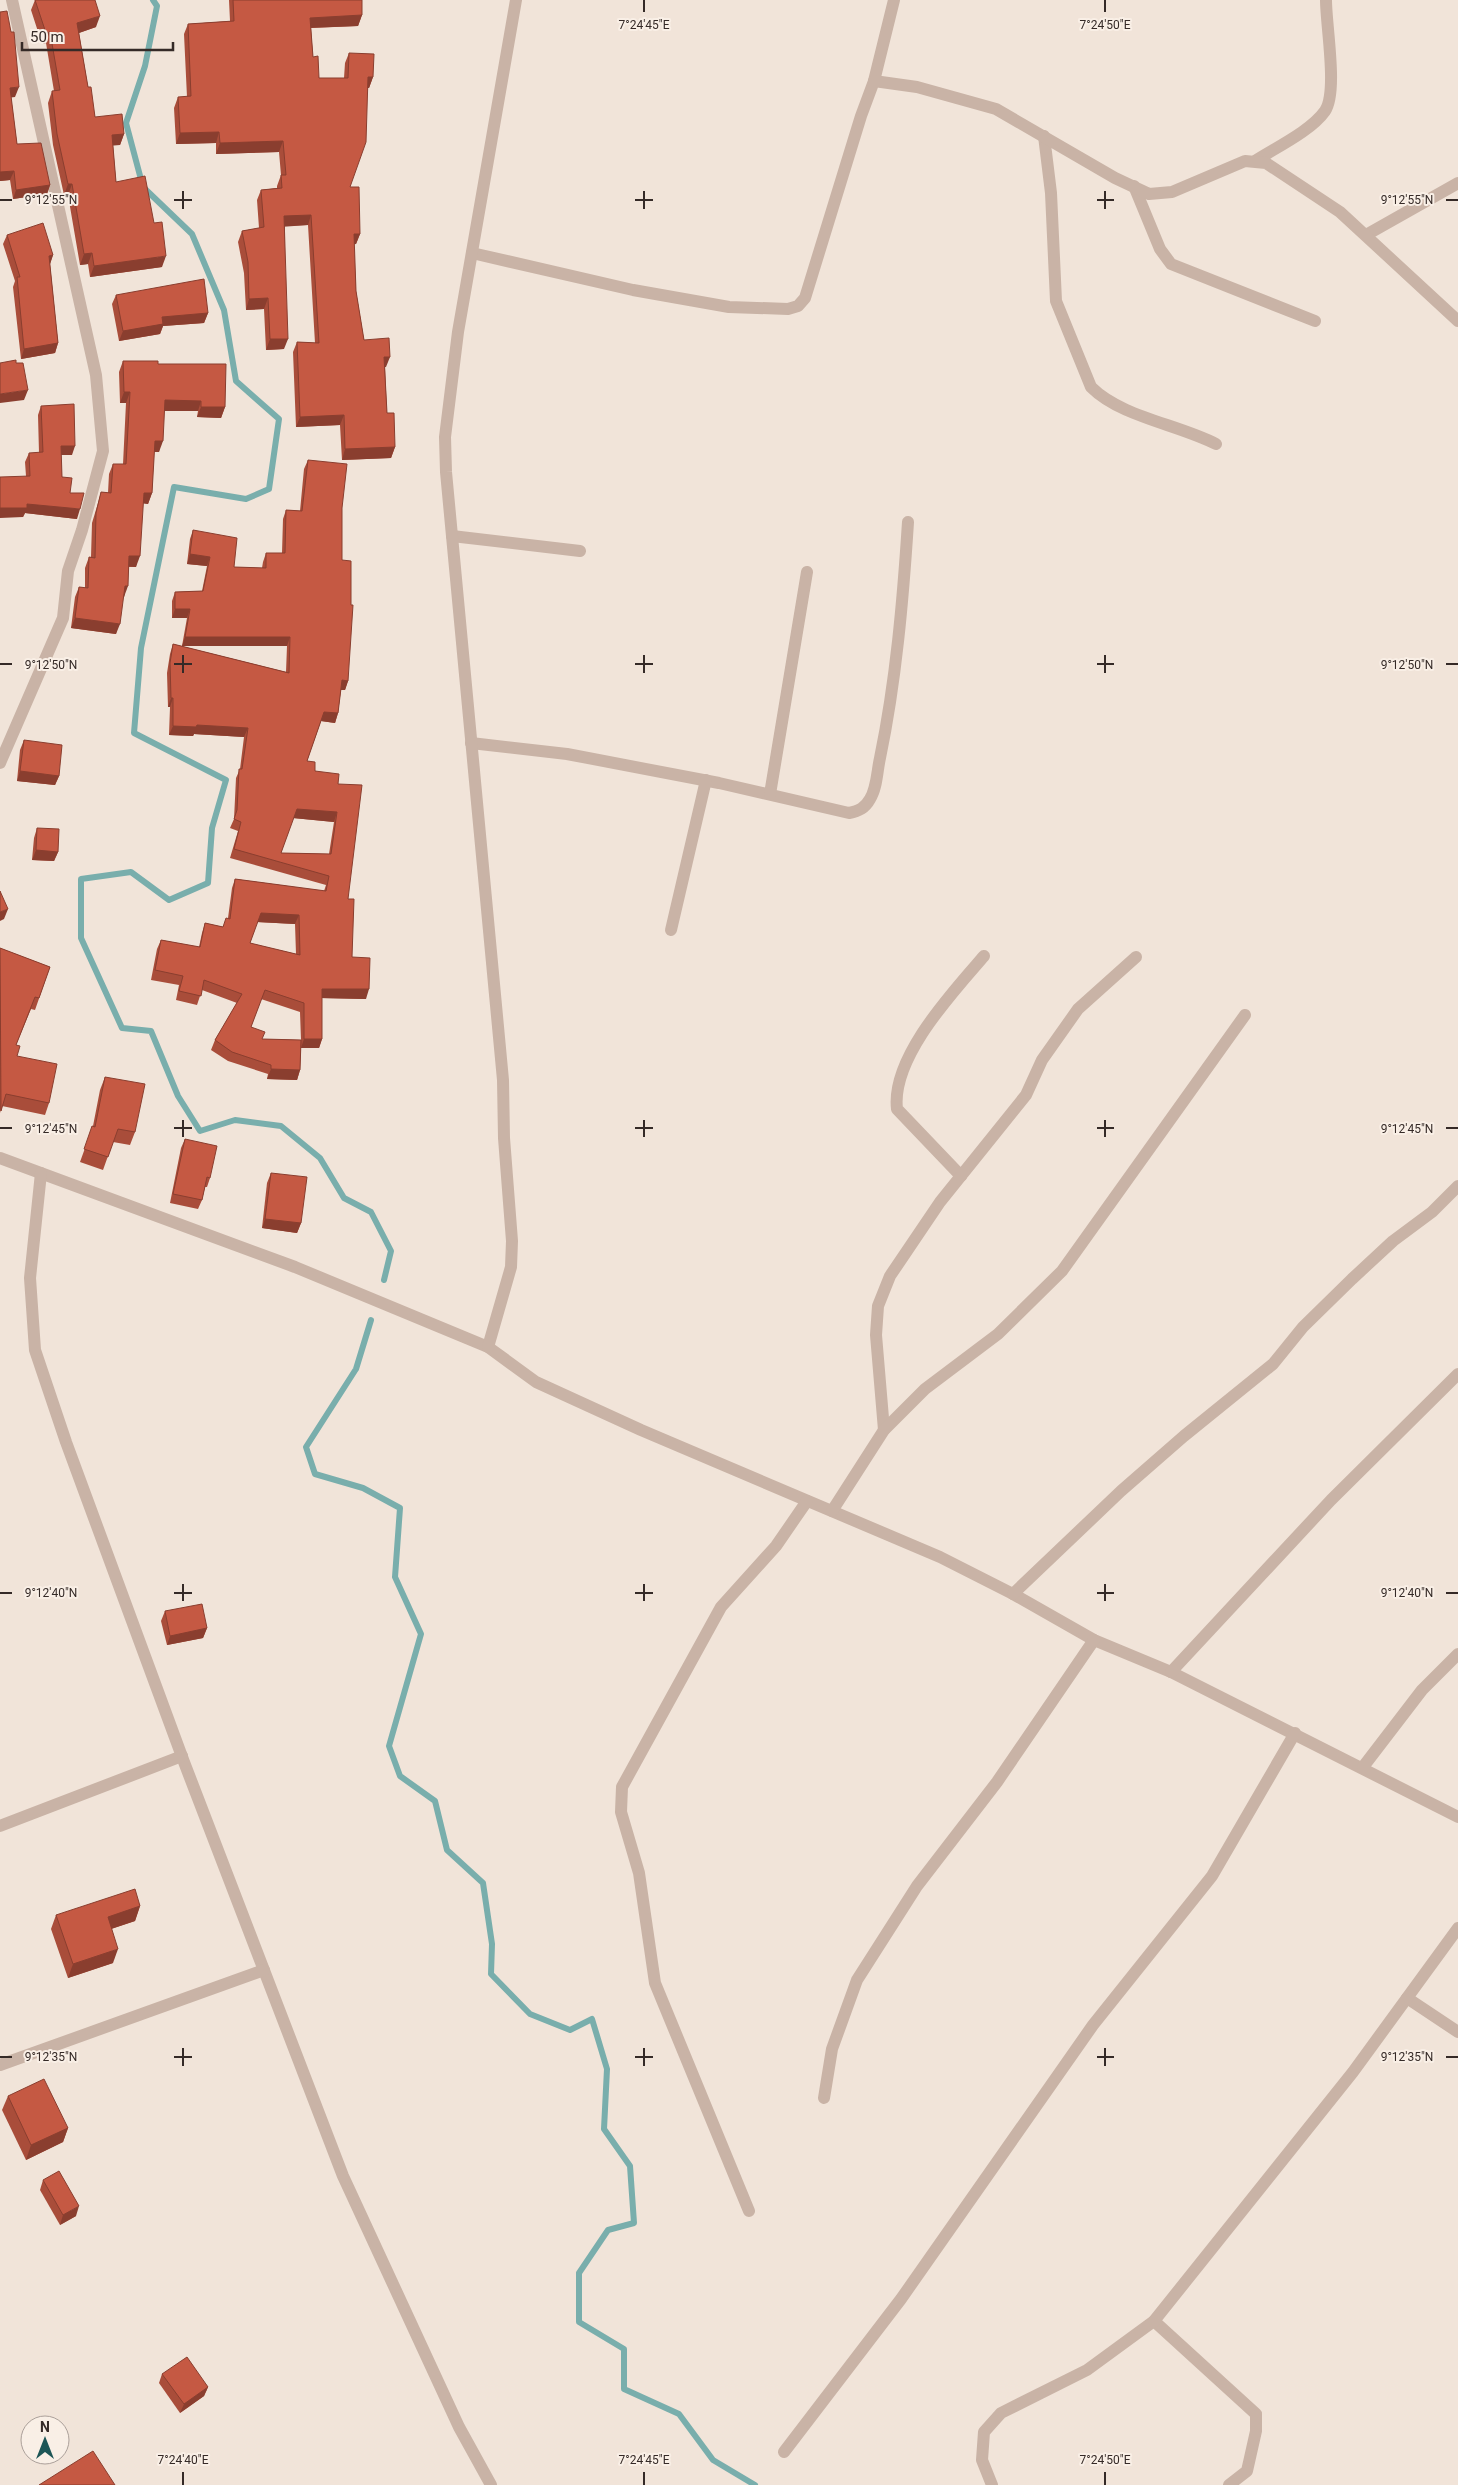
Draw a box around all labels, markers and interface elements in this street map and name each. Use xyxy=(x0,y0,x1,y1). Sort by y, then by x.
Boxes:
text: 7°24'45"E xyxy=(619,18,670,32)
text: 7°24'50"E xyxy=(1080,18,1131,32)
scale bar xyxy=(22,20,174,52)
text: 50 m xyxy=(30,28,64,46)
text: 9°12'55"N xyxy=(25,193,77,207)
text: 9°12'55"N xyxy=(1381,193,1433,207)
text: 9°12'50"N xyxy=(25,658,77,672)
text: 9°12'50"N xyxy=(1381,658,1433,672)
text: 9°12'45"N xyxy=(25,1122,77,1136)
text: 9°12'45"N xyxy=(1381,1122,1433,1136)
text: 9°12'40"N xyxy=(25,1586,77,1600)
text: 9°12'40"N xyxy=(1381,1586,1433,1600)
text: 9°12'35"N xyxy=(25,2050,77,2064)
text: 9°12'35"N xyxy=(1381,2050,1433,2064)
north arrow xyxy=(20,2415,70,2465)
text: N xyxy=(40,2419,50,2435)
text: 7°24'40"E xyxy=(158,2453,209,2467)
text: 7°24'45"E xyxy=(619,2453,670,2467)
text: 7°24'50"E xyxy=(1080,2453,1131,2467)

